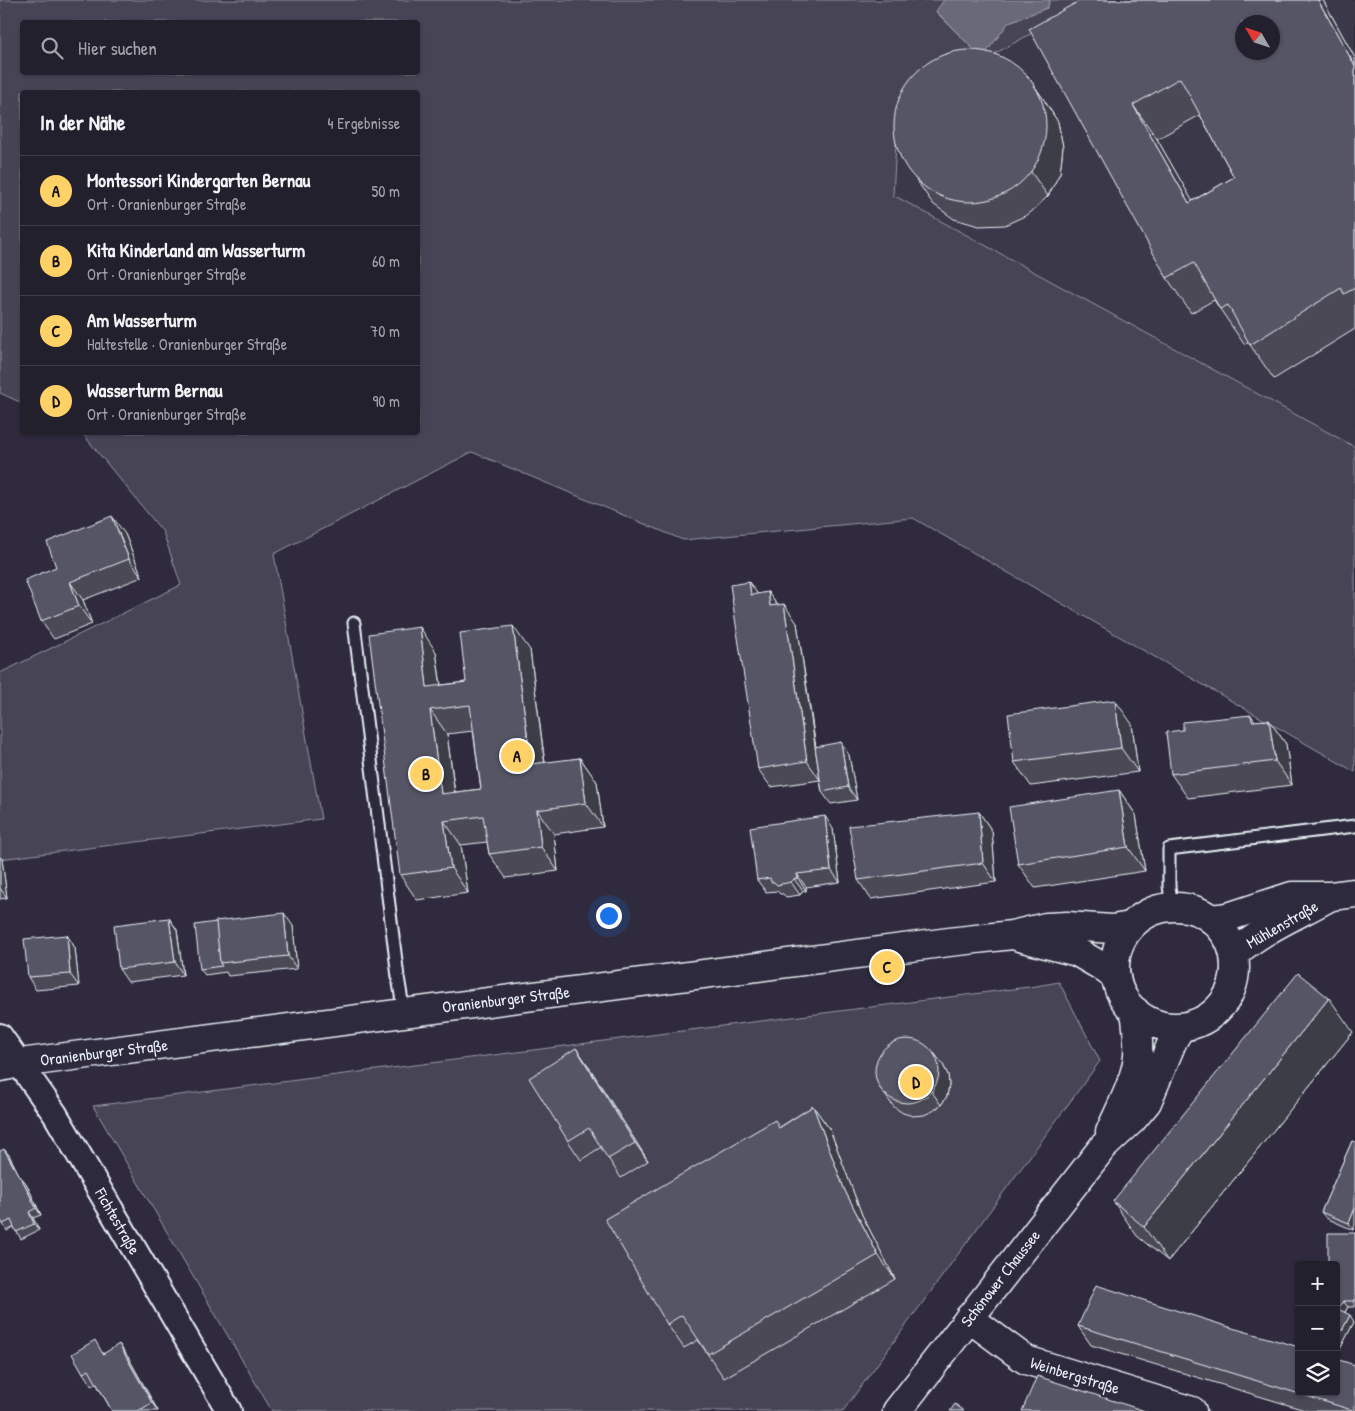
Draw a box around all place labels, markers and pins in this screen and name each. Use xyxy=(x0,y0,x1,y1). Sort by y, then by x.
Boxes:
pin: A xyxy=(501,737,533,775)
pin: B xyxy=(410,755,442,793)
pin: C xyxy=(871,948,903,986)
pin: D xyxy=(900,1063,932,1101)

